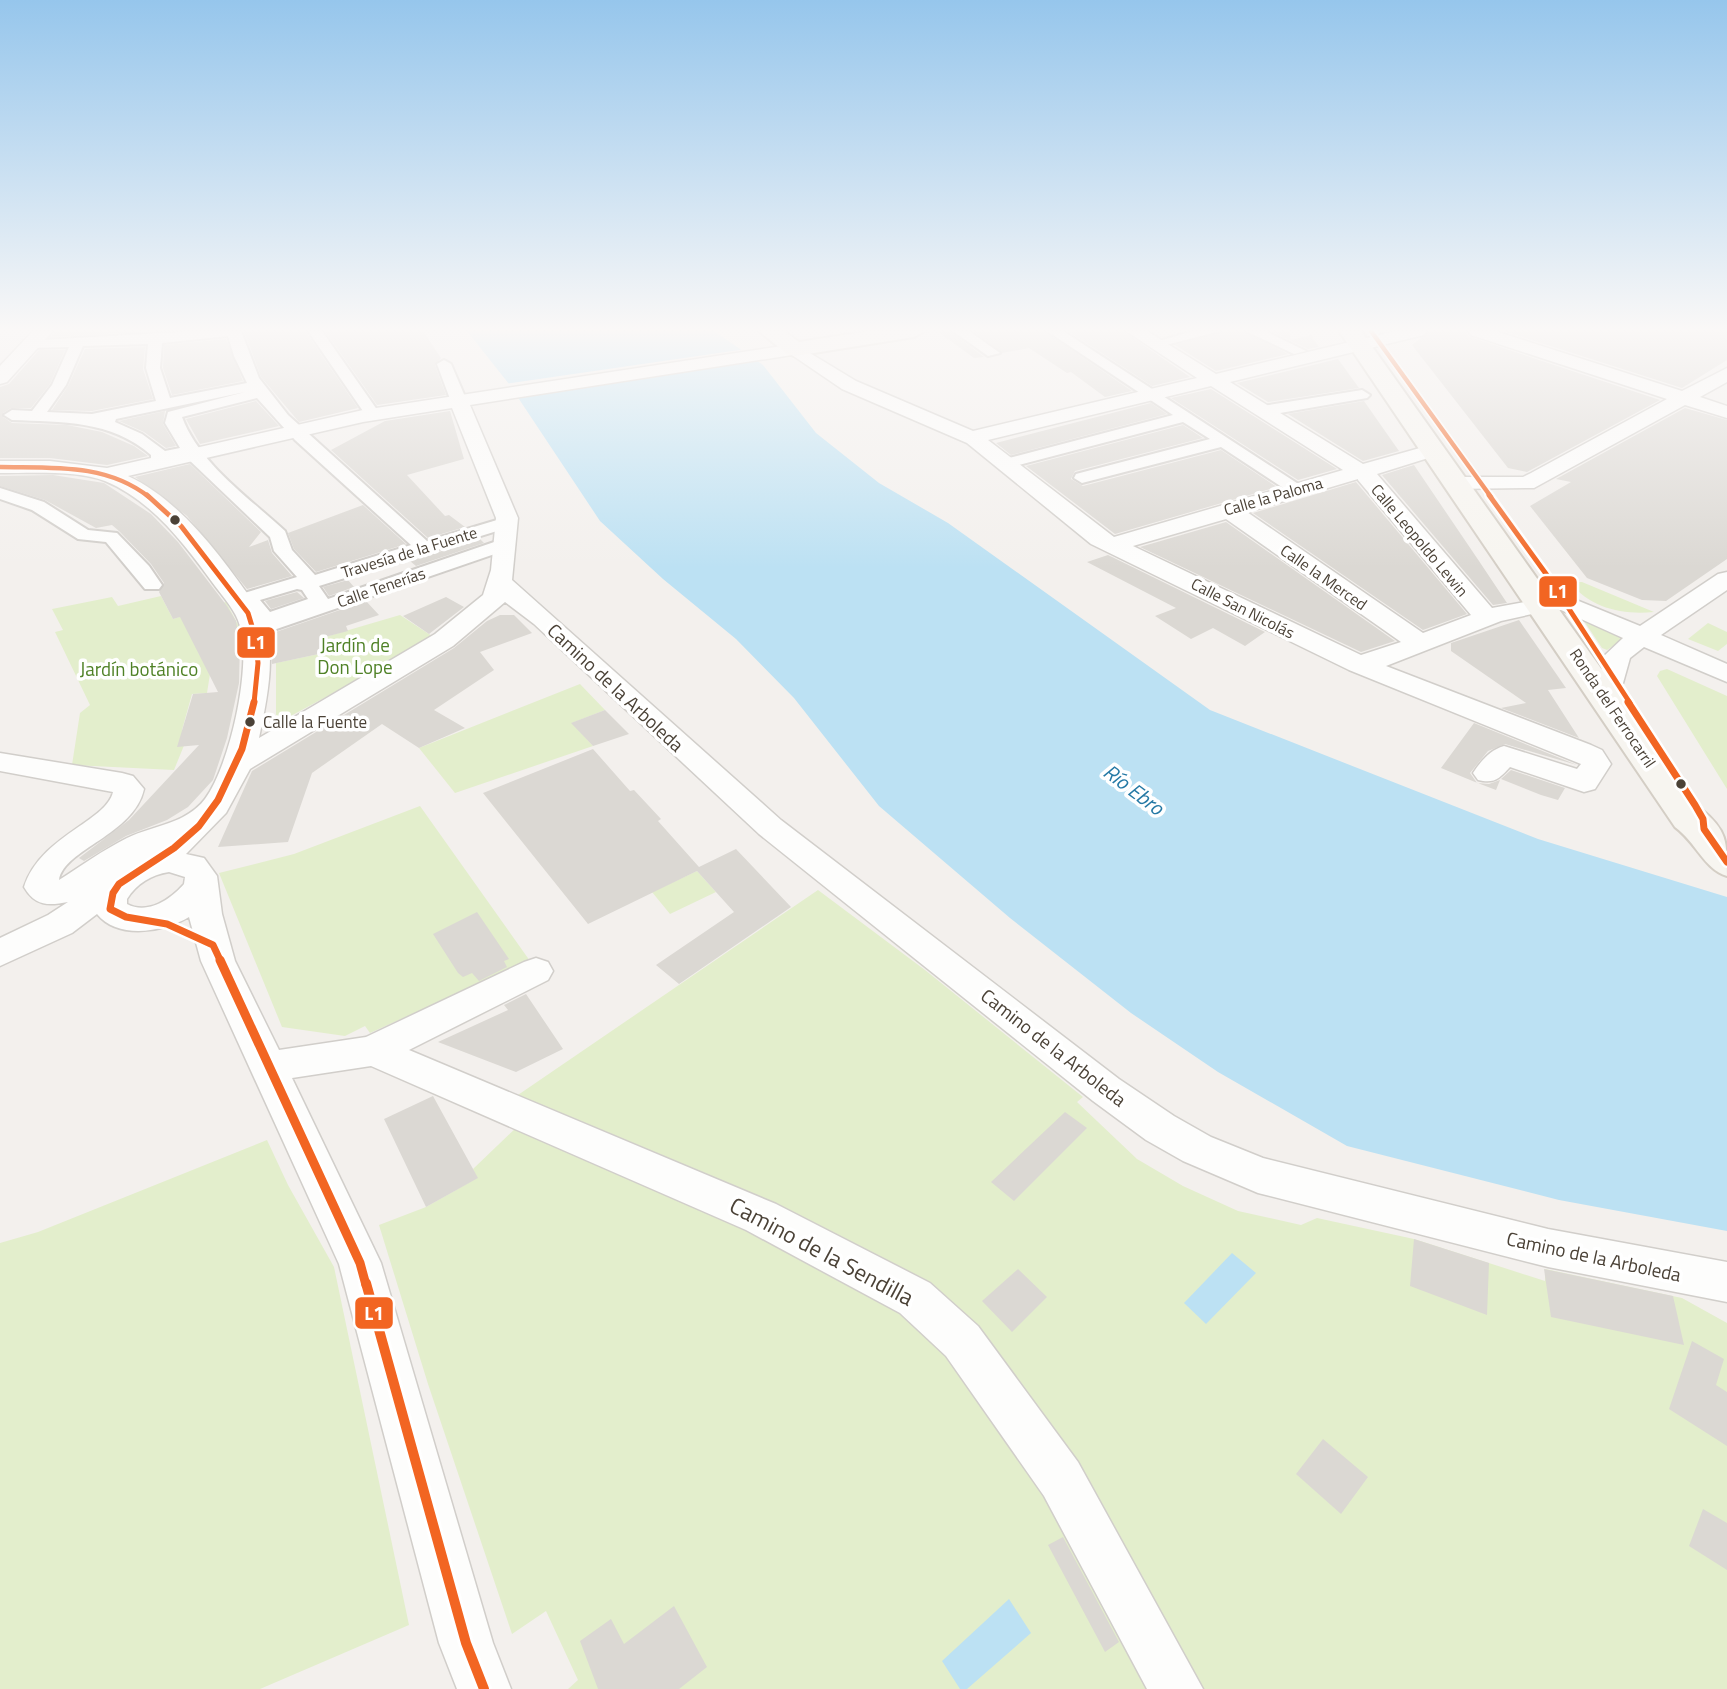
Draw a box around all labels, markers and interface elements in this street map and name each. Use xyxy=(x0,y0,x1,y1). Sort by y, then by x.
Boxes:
street label: Calle la Paloma xyxy=(1221,470,1325,522)
street label: Calle Leopoldo Lewin xyxy=(1366,478,1474,602)
unlabelled marker xyxy=(168,513,182,527)
street label: Travesía de la Fuente xyxy=(338,520,480,584)
street label: Calle la Merced xyxy=(1276,538,1372,616)
street label: Calle Tenerías xyxy=(334,561,428,613)
street label: Calle San Nicolás xyxy=(1187,572,1299,644)
line badge: L1 xyxy=(1538,575,1578,608)
text: L1 xyxy=(1548,576,1568,605)
street label: Camino de la Arboleda xyxy=(541,616,691,759)
line badge: L1 xyxy=(236,626,276,659)
text: L1 xyxy=(246,627,266,656)
park label: Jardín de Don Lope xyxy=(317,630,393,681)
street label: Ronda del Ferrocarril xyxy=(1564,644,1662,772)
park label: Jardín botánico xyxy=(80,654,198,683)
place label: Calle la Fuente xyxy=(263,709,367,735)
marker: Calle la Fuente xyxy=(243,715,257,729)
water label: Río Ebro xyxy=(1097,755,1172,823)
unlabelled marker xyxy=(1674,777,1688,791)
street label: Camino de la Arboleda xyxy=(975,981,1133,1113)
street label: Camino de la Sendilla xyxy=(724,1188,921,1315)
street label: Camino de la Arboleda xyxy=(1504,1223,1684,1289)
line badge: L1 xyxy=(354,1296,394,1330)
text: L1 xyxy=(364,1298,384,1327)

